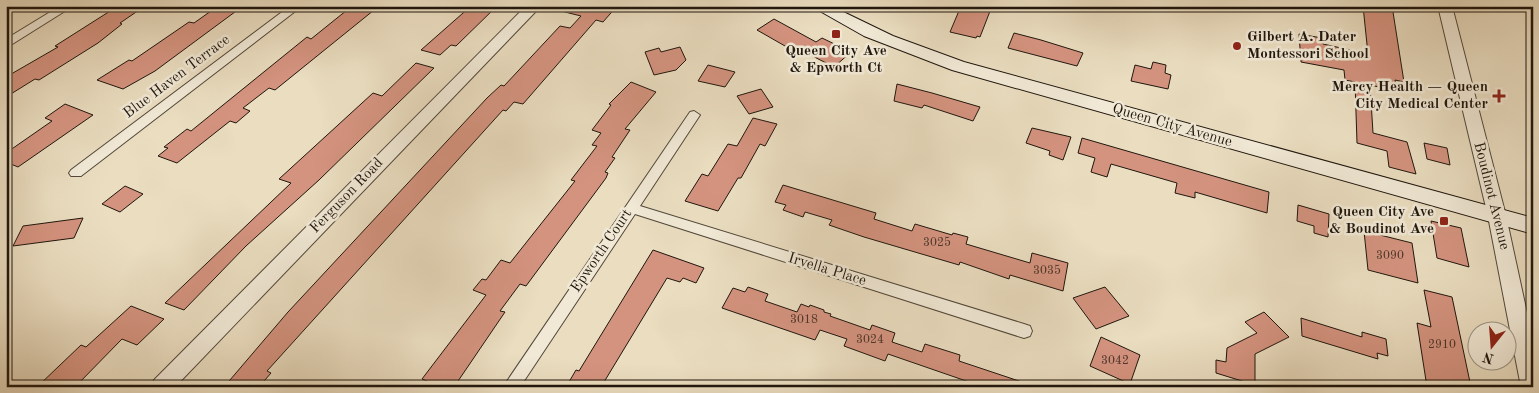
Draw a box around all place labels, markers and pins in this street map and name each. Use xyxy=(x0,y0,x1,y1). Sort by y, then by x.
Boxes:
marker: Queen City Ave & Epworth Ct xyxy=(830,28,842,40)
place label: Gilbert A. Dater Montessori School xyxy=(1247,30,1369,62)
marker: Gilbert A. Dater Montessori School xyxy=(1231,40,1243,52)
place label: Queen City Ave & Epworth Ct xyxy=(785,44,887,76)
place label: Mercy Health — Queen City Medical Center xyxy=(1332,80,1488,112)
marker: Mercy Health — Queen City Medical Center xyxy=(1492,89,1506,103)
place label: Queen City Ave & Boudinot Ave xyxy=(1329,205,1434,237)
marker: Queen City Ave & Boudinot Ave xyxy=(1438,215,1450,227)

